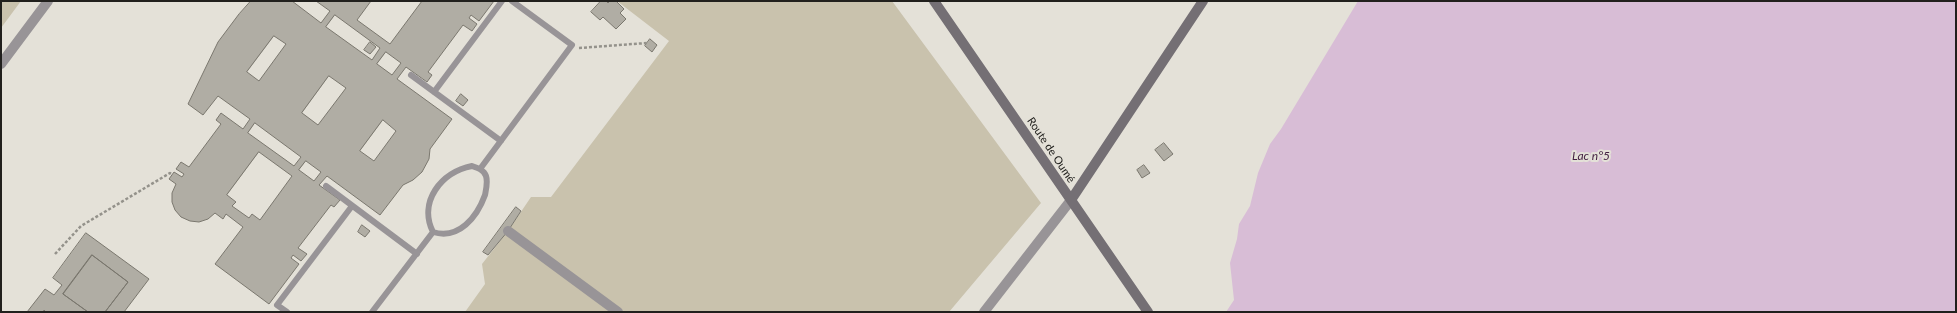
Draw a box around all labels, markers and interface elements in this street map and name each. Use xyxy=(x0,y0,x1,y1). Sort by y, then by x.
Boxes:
street label: Route de Oumé xyxy=(1024,115,1078,185)
water label: Lac n°5 xyxy=(1572,149,1610,163)

